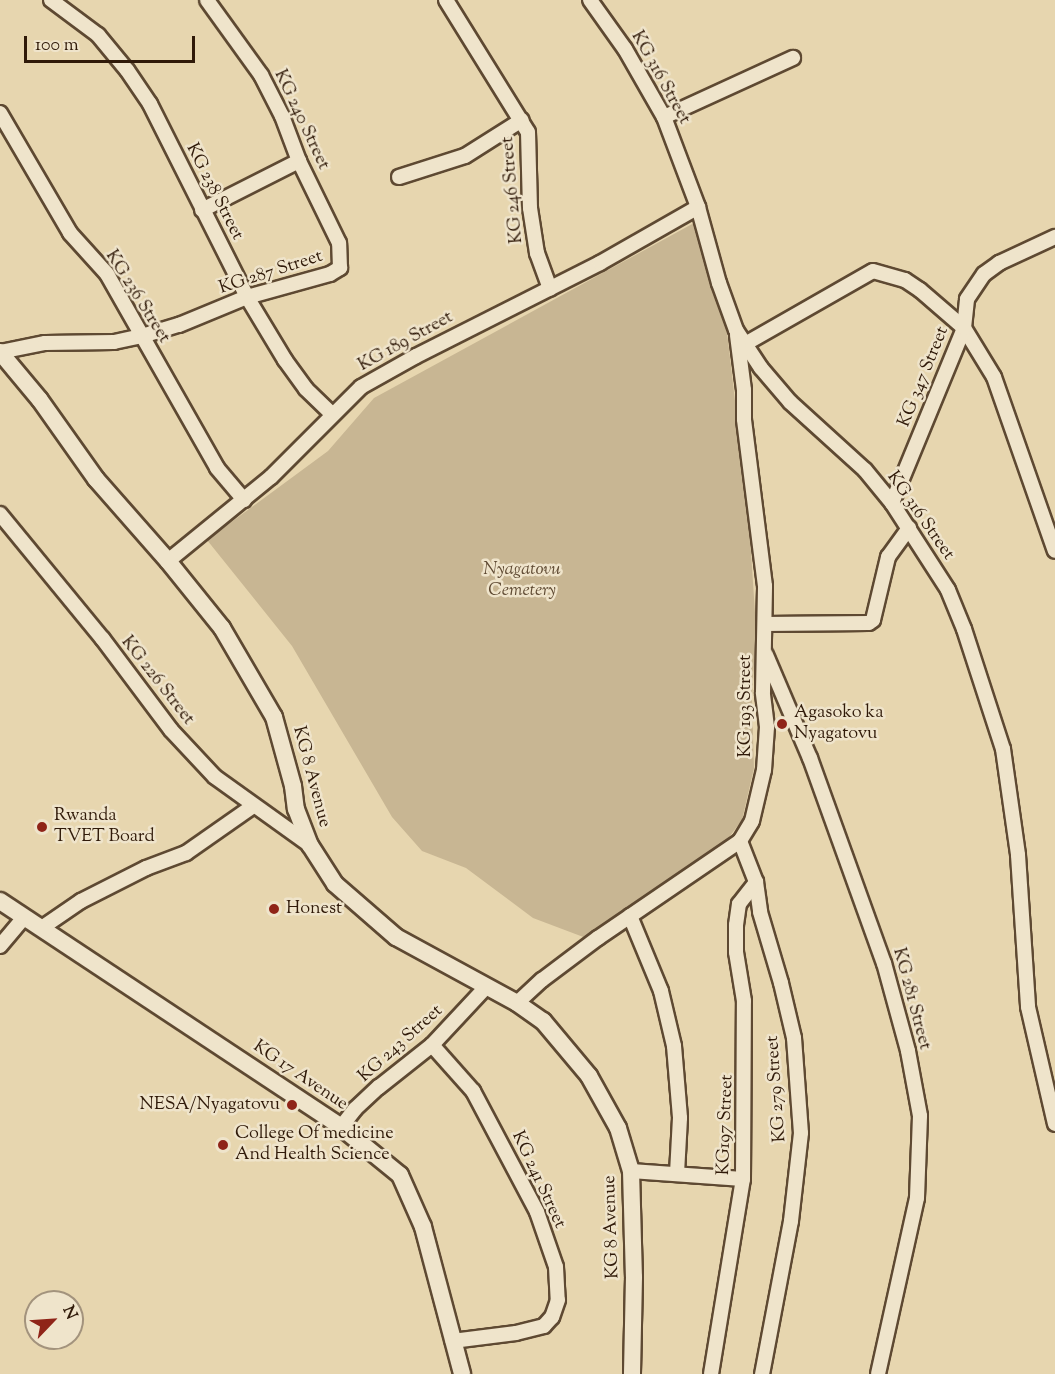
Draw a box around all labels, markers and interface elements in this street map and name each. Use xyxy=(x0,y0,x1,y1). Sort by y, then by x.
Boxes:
scale bar xyxy=(27,24,198,62)
street label: KG 316 Street xyxy=(625,28,695,128)
text: 100 m xyxy=(35,33,79,59)
street label: KG 240 Street xyxy=(268,67,334,173)
street label: KG 246 Street xyxy=(498,136,528,244)
street label: KG 238 Street xyxy=(180,140,248,244)
street label: KG 287 Street xyxy=(217,246,325,300)
street label: KG 236 Street xyxy=(100,247,174,347)
street label: KG 189 Street xyxy=(355,307,457,377)
street label: KG 347 Street xyxy=(894,324,954,430)
street label: KG 316 Street xyxy=(881,467,959,565)
park label: Nyagatovu Cemetery xyxy=(483,560,561,602)
street label: KG 226 Street xyxy=(116,632,198,730)
street label: KG 193 Street xyxy=(735,654,757,758)
place label: Agasoko ka Nyagatovu xyxy=(794,703,883,746)
marker: Agasoko ka Nyagatovu xyxy=(775,717,789,731)
street label: KG 8 Avenue xyxy=(287,724,335,830)
place label: Rwanda TVET Board xyxy=(54,806,155,848)
marker: Rwanda TVET Board xyxy=(35,820,49,834)
place label: Honest xyxy=(286,898,342,920)
marker: Honest xyxy=(267,902,281,916)
street label: KG 281 Street xyxy=(887,946,935,1052)
street label: KG 243 Street xyxy=(354,1001,448,1087)
street label: KG 279 Street xyxy=(762,1035,792,1143)
street label: KG 17 Avenue xyxy=(248,1036,352,1116)
street label: KG197 Street xyxy=(713,1074,739,1176)
place label: NESA/Nyagatovu xyxy=(140,1094,280,1116)
marker: NESA/Nyagatovu xyxy=(285,1098,299,1112)
place label: College Of medicine And Health Science xyxy=(235,1124,394,1166)
street label: KG 241 Street xyxy=(506,1128,570,1232)
marker: College Of medicine And Health Science xyxy=(216,1138,230,1152)
street label: KG 8 Avenue xyxy=(599,1175,625,1279)
north arrow xyxy=(24,1290,84,1350)
text: N xyxy=(56,1302,82,1324)

